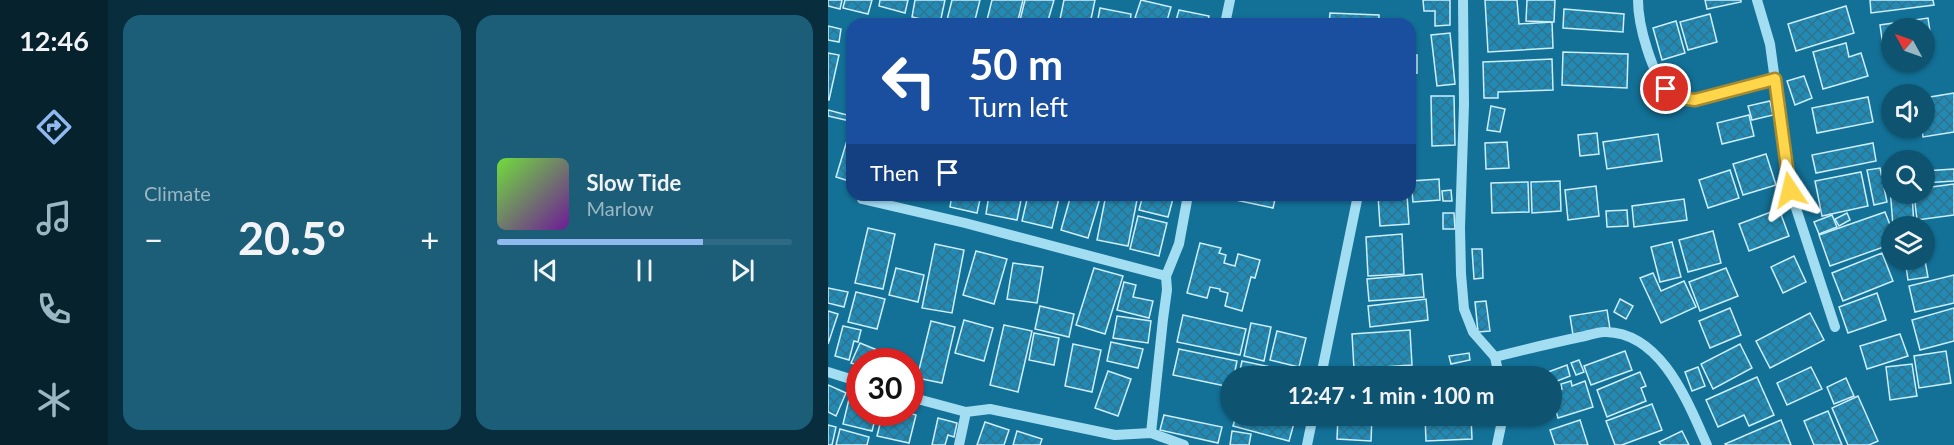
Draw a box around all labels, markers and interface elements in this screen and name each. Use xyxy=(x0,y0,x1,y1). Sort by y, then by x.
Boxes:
north arrow xyxy=(1881,18,1935,72)
map controls xyxy=(1881,18,1935,270)
text: 12:46 xyxy=(19,24,89,57)
text: 50 m xyxy=(969,39,1063,89)
icon: left xyxy=(870,42,948,120)
pin xyxy=(1640,63,1691,114)
icon: arrive xyxy=(1649,72,1682,105)
button: sound xyxy=(1881,84,1935,138)
text: Turn left xyxy=(969,90,1068,123)
icon: directions xyxy=(33,106,75,148)
button: search xyxy=(1881,150,1935,204)
icon: arrive xyxy=(931,156,964,189)
position arrow xyxy=(1758,158,1822,222)
text: Then xyxy=(870,159,919,186)
text: Slow Tide xyxy=(587,169,681,196)
text: Climate xyxy=(144,181,211,205)
text: Marlow xyxy=(587,196,654,220)
icon: music xyxy=(33,197,75,239)
text: 20.5° xyxy=(238,211,346,265)
button: layers xyxy=(1881,216,1935,270)
text: − xyxy=(144,219,163,259)
text: + xyxy=(420,219,440,259)
icon: previous xyxy=(529,254,562,287)
icon: pause xyxy=(628,254,661,287)
icon: next xyxy=(726,254,759,287)
icon: phone xyxy=(33,288,75,330)
speed limit sign: 30 xyxy=(846,348,924,426)
icon: climate xyxy=(33,379,75,421)
text: 12:47 · 1 min · 100 m xyxy=(1288,382,1494,409)

